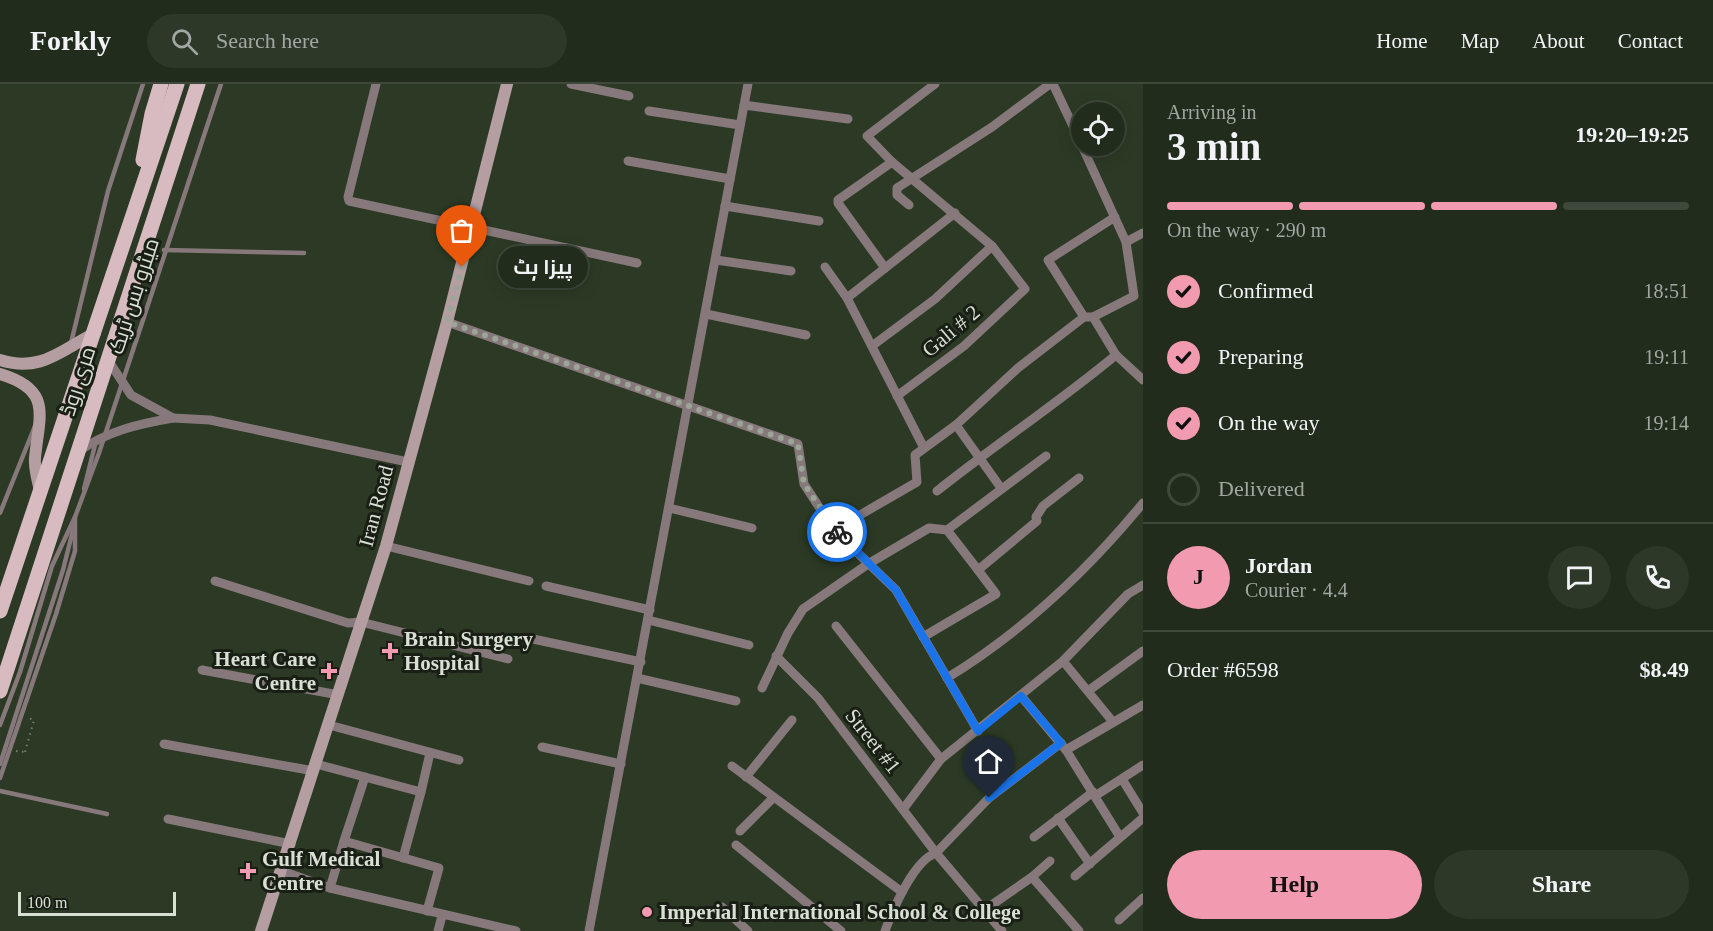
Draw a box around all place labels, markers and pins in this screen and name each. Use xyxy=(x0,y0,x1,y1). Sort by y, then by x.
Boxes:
pin xyxy=(436,205,487,267)
callout: پیزا ہٹ xyxy=(498,246,588,288)
place label: Brain Surgery Hospital xyxy=(404,627,533,675)
marker: Brain Surgery Hospital xyxy=(381,642,399,660)
place label: Heart Care Centre xyxy=(214,647,316,695)
marker: Heart Care Centre xyxy=(320,662,338,680)
pin xyxy=(963,736,1014,798)
place label: Gulf Medical Centre xyxy=(262,847,381,895)
marker: Gulf Medical Centre xyxy=(239,862,257,880)
place label: Imperial International School & College xyxy=(659,900,1021,924)
marker: Imperial International School & College xyxy=(640,905,654,919)

